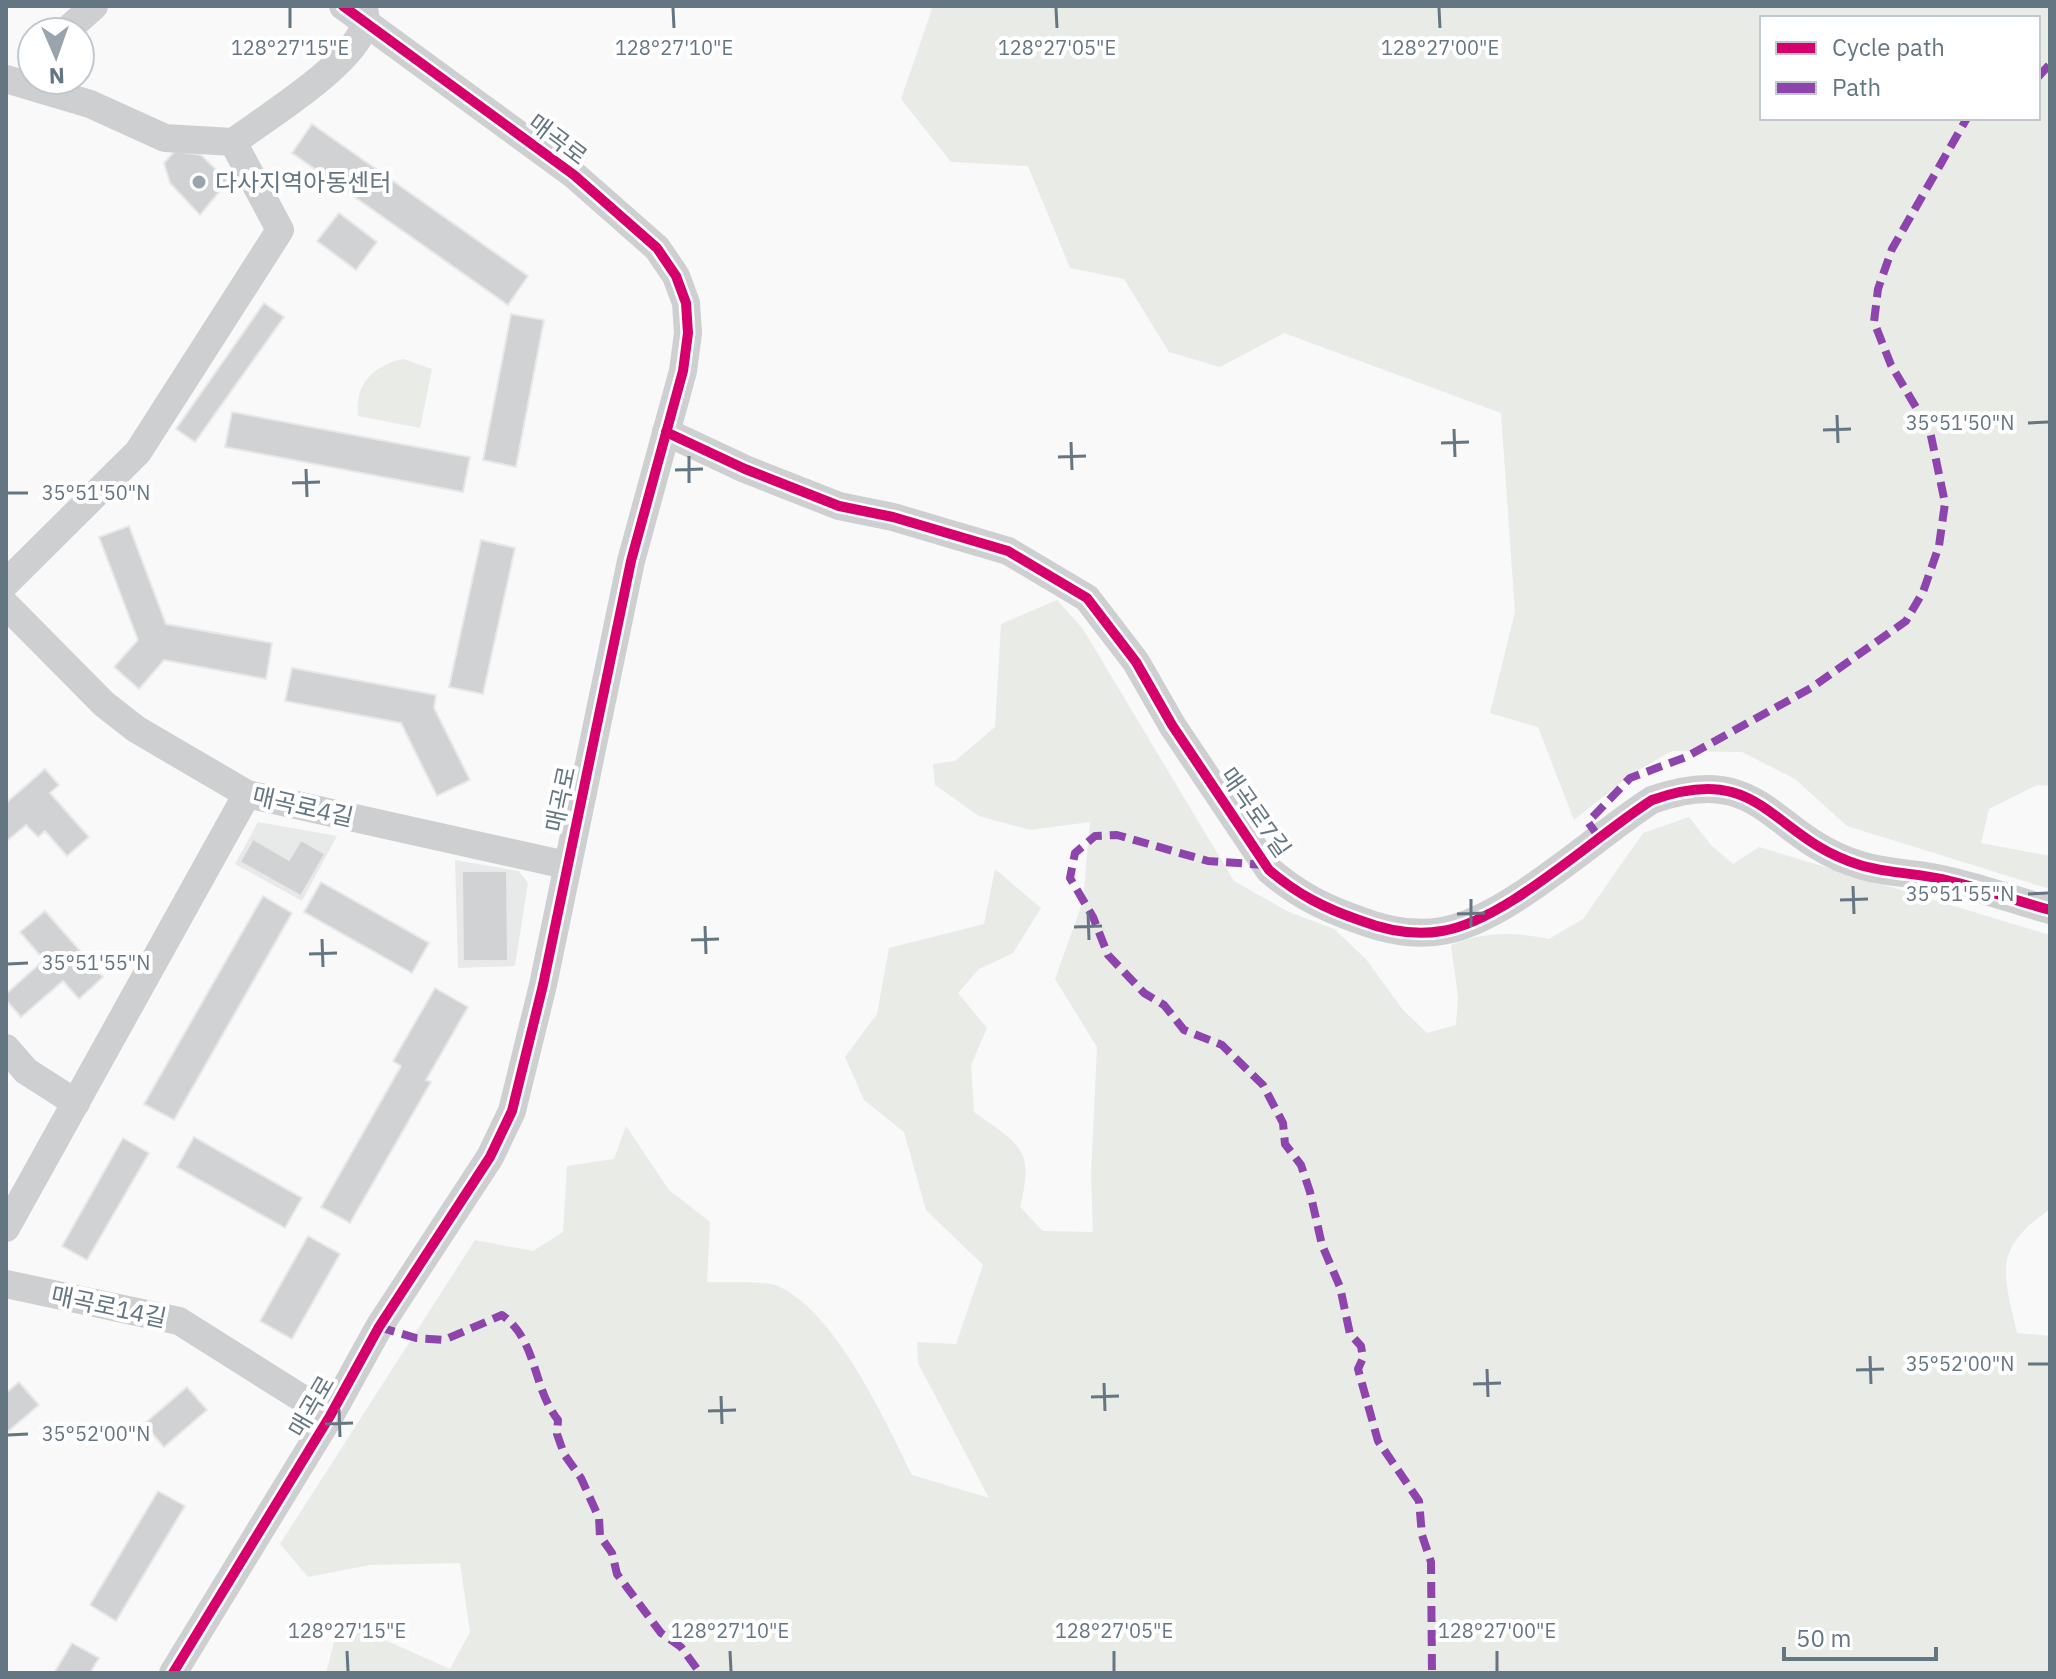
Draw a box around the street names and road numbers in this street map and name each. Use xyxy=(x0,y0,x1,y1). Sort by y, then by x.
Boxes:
street label: 매곡로 xyxy=(522,106,594,172)
street label: 매곡로7길 xyxy=(1213,761,1299,863)
street label: 매곡로 xyxy=(537,763,583,835)
street label: 매곡로4길 xyxy=(249,779,357,833)
street label: 매곡로14길 xyxy=(48,1278,170,1334)
street label: 매곡로 xyxy=(281,1369,341,1443)

